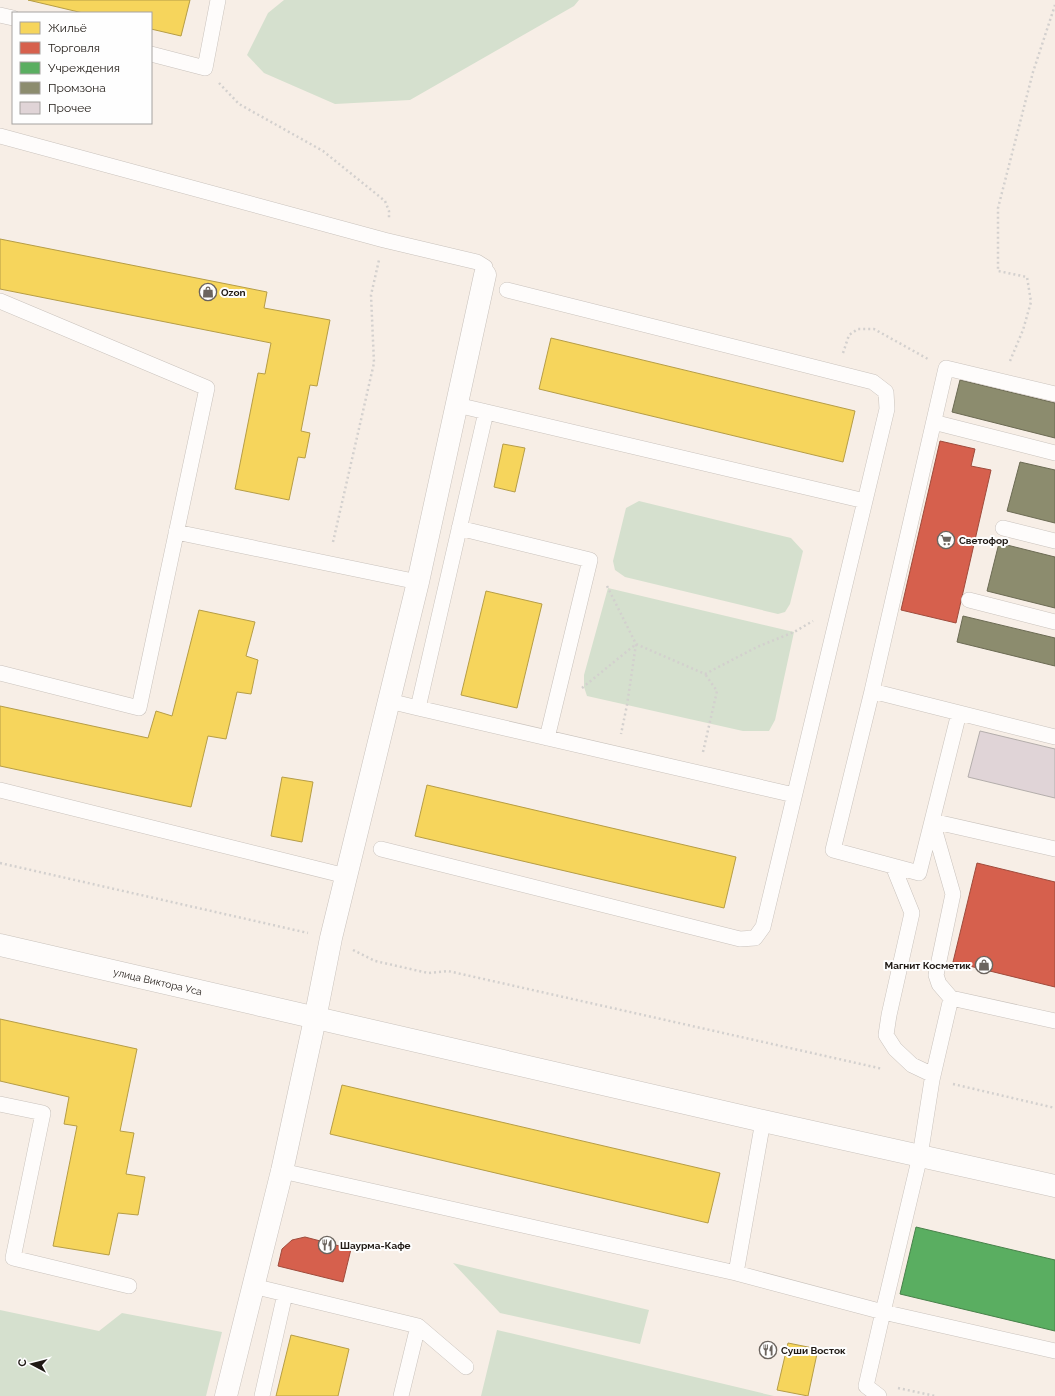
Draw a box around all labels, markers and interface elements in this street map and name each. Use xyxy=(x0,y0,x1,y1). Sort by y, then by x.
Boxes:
legend xyxy=(12,12,152,124)
text: Жильё xyxy=(48,21,87,35)
text: Торговля xyxy=(48,41,100,55)
text: Учреждения xyxy=(48,61,120,75)
text: Промзона xyxy=(48,81,106,95)
text: Прочее xyxy=(48,101,91,115)
shop icon: Ozon xyxy=(198,282,218,302)
place label: Ozon xyxy=(221,287,245,298)
supermarket icon: Светофор xyxy=(936,530,956,550)
place label: Светофор xyxy=(959,535,1009,546)
shop icon: Магнит Косметик xyxy=(974,955,994,975)
place label: Магнит Косметик xyxy=(885,960,971,971)
street label: улица Виктора Уса xyxy=(112,966,203,997)
restaurant icon: Шаурма-Кафе xyxy=(317,1235,337,1255)
place label: Шаурма-Кафе xyxy=(340,1240,411,1251)
restaurant icon: Суши Восток xyxy=(758,1340,778,1360)
north arrow xyxy=(12,1344,52,1384)
place label: Суши Восток xyxy=(781,1345,846,1356)
text: С xyxy=(16,1358,30,1367)

